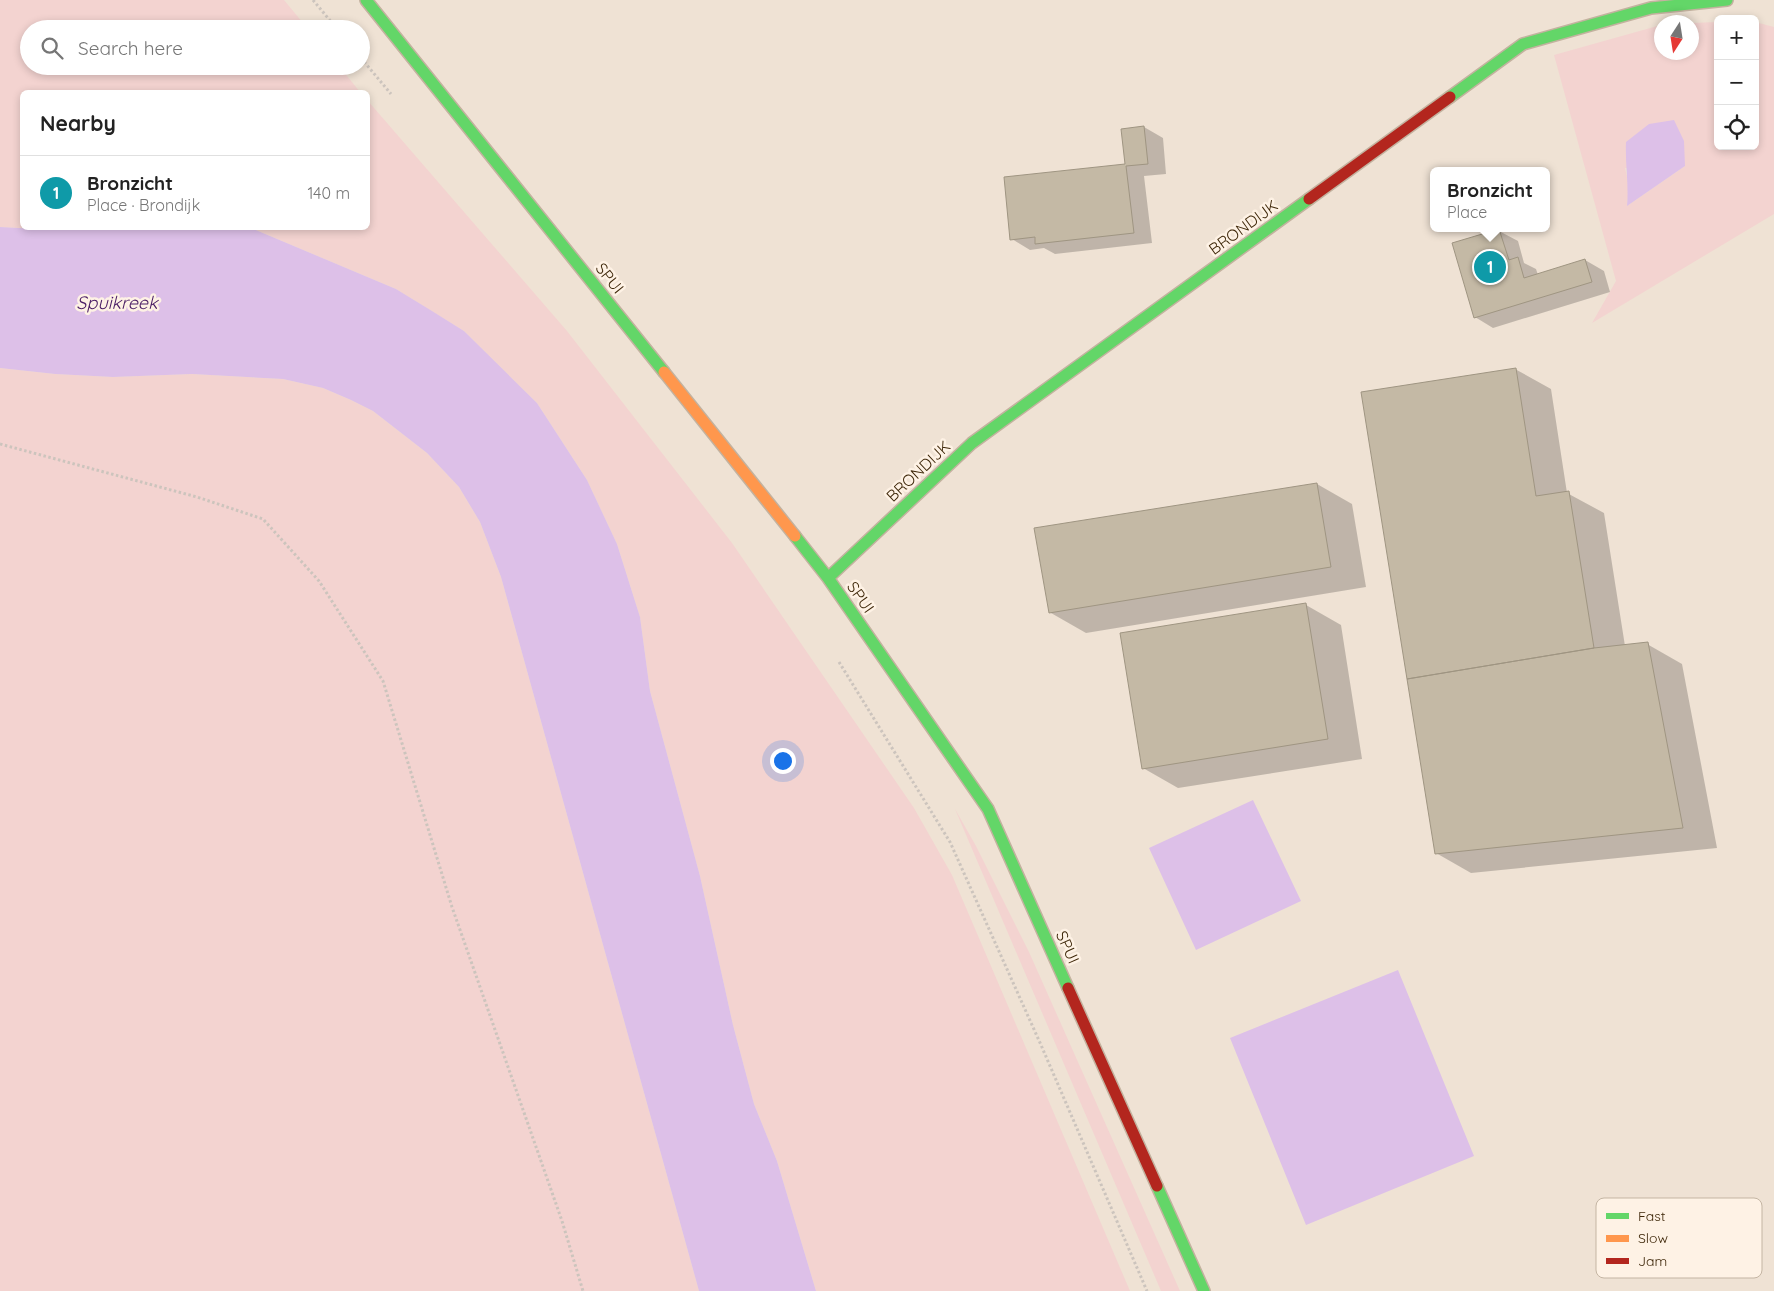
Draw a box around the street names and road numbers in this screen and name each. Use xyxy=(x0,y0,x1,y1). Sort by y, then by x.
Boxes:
street label: BRONDIJK xyxy=(1205,195,1282,259)
street label: SPUI xyxy=(592,259,628,297)
street label: BRONDIJK xyxy=(882,436,954,506)
street label: SPUI xyxy=(843,577,879,617)
street label: SPUI xyxy=(1052,927,1084,967)

